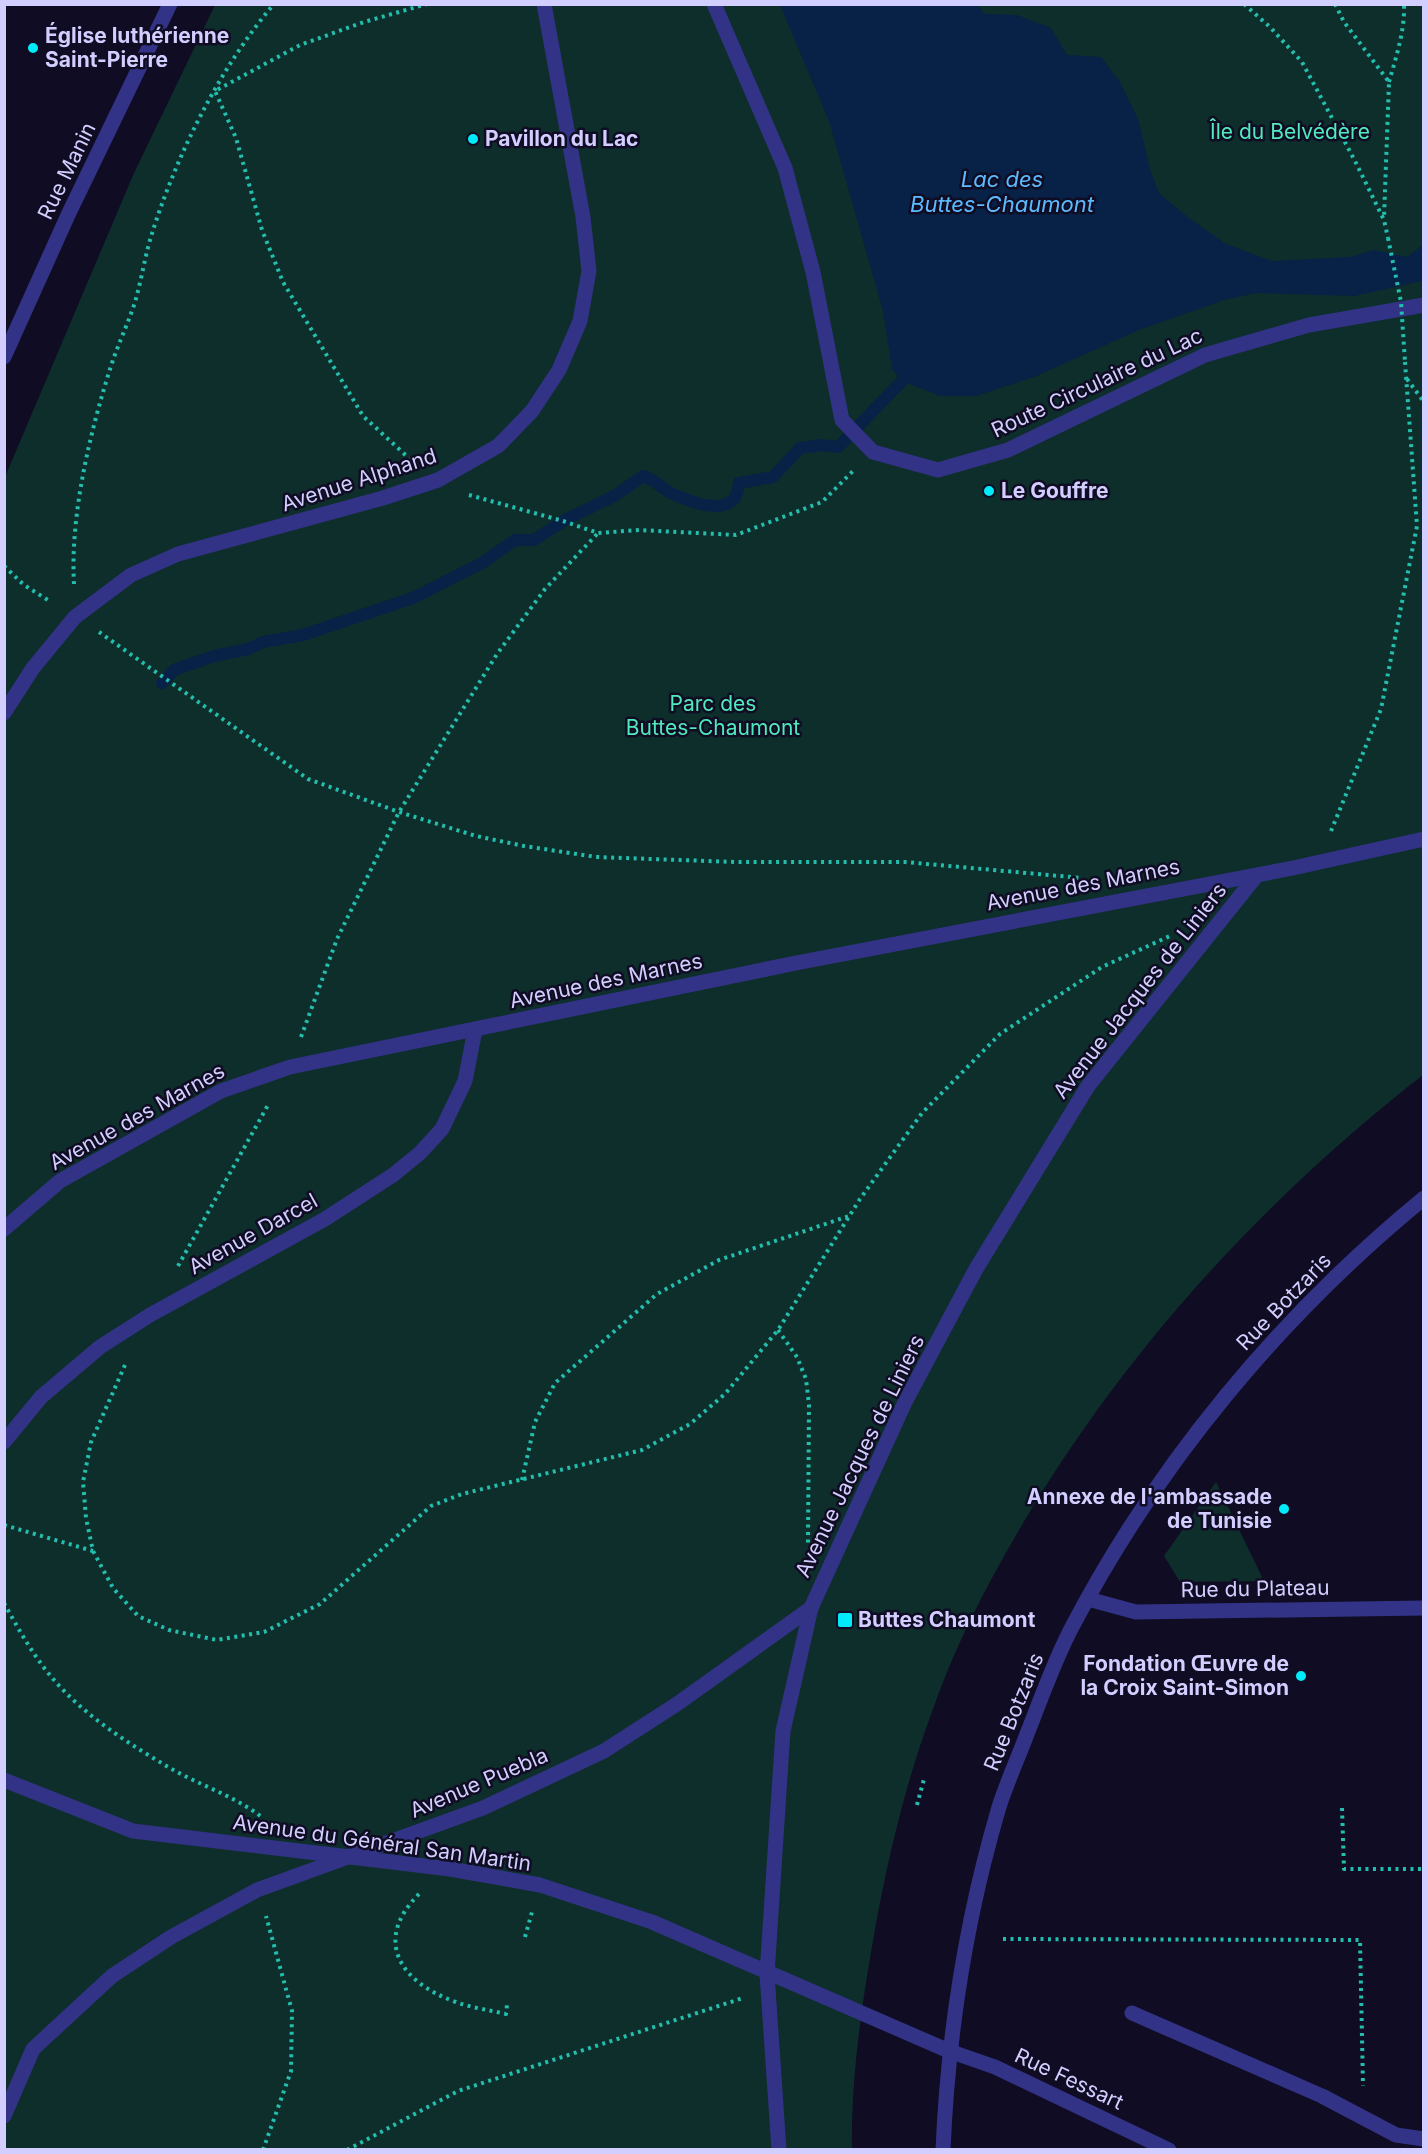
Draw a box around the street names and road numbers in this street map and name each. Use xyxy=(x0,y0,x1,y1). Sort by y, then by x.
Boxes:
street label: Rue Manin xyxy=(32,118,101,223)
street label: Route Circulaire du Lac xyxy=(987,323,1206,442)
street label: Avenue Alphand xyxy=(278,443,440,516)
street label: Avenue des Marnes xyxy=(984,853,1182,916)
street label: Avenue Jacques de Liniers xyxy=(1048,878,1232,1103)
street label: Avenue des Marnes xyxy=(507,948,705,1013)
street label: Avenue des Marnes xyxy=(45,1058,229,1175)
street label: Avenue Darcel xyxy=(184,1188,322,1279)
street label: Rue Botzaris xyxy=(1231,1248,1336,1355)
street label: Avenue Jacques de Liniers xyxy=(790,1330,929,1581)
street label: Rue du Plateau xyxy=(1180,1575,1330,1602)
street label: Rue Botzaris xyxy=(979,1649,1049,1774)
street label: Avenue Puebla xyxy=(406,1742,552,1823)
street label: Avenue du Général San Martin xyxy=(231,1809,533,1876)
street label: Rue Fessart xyxy=(1011,2043,1128,2115)

